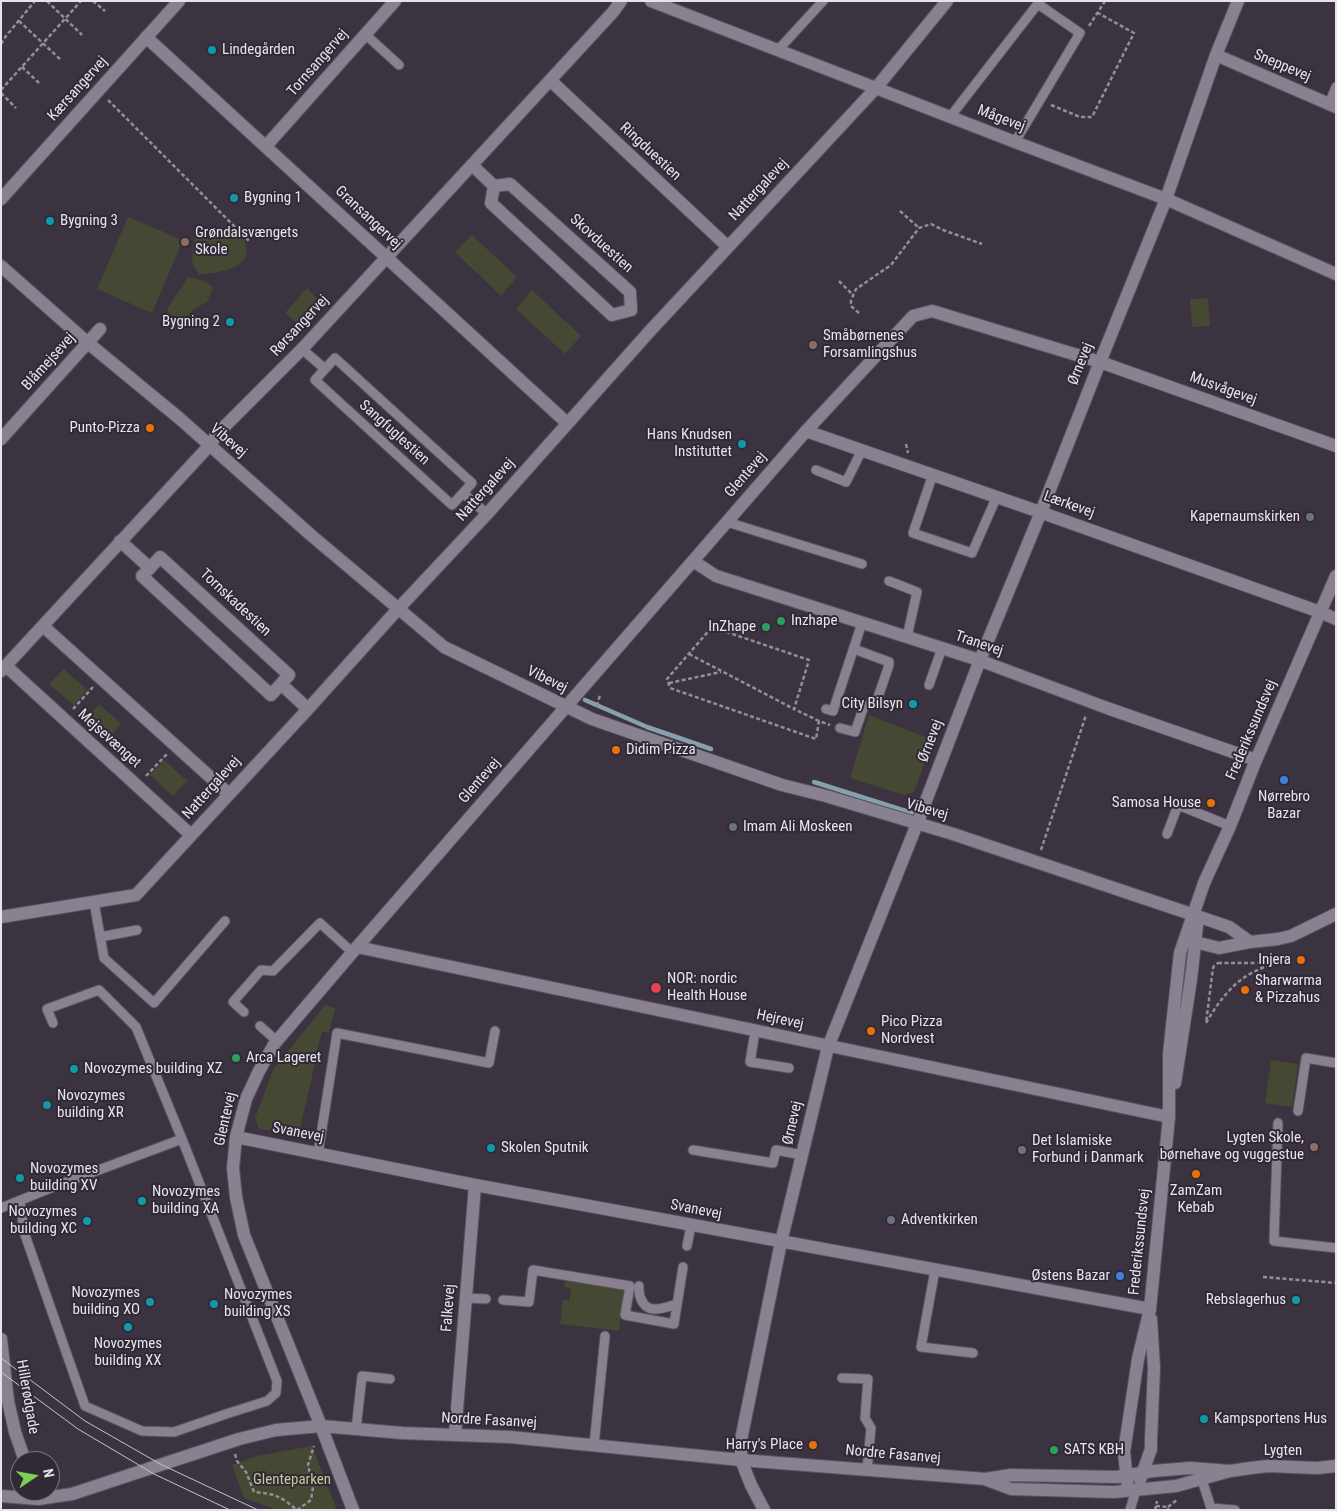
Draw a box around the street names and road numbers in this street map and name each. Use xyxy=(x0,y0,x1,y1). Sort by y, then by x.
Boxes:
street label: Tornsangervej xyxy=(284,26,352,100)
street label: Sneppevej xyxy=(1251,46,1313,86)
street label: Kærsangervej xyxy=(44,53,112,125)
street label: Mågevej xyxy=(975,102,1027,136)
street label: Ringduestien xyxy=(616,119,684,185)
street label: Nattergalevej xyxy=(726,155,792,225)
street label: Gransangervej xyxy=(331,183,405,253)
street label: Skovduestien xyxy=(566,211,636,277)
street label: Rørsangervej xyxy=(267,292,333,360)
street label: Blåmejsevej xyxy=(19,330,79,394)
street label: Ørnevej xyxy=(1064,340,1098,388)
street label: Musvågevej xyxy=(1187,369,1259,409)
street label: Sangfuglestien xyxy=(355,397,433,469)
street label: Vibevej xyxy=(206,420,250,462)
street label: Glentevej xyxy=(721,448,771,502)
street label: Nattergalevej xyxy=(453,455,519,525)
street label: Lærkevej xyxy=(1041,487,1097,523)
street label: Tornskadestien xyxy=(196,565,274,641)
street label: Tranevej xyxy=(953,627,1005,661)
street label: Vibevej xyxy=(524,663,570,697)
street label: Frederikssundsvej xyxy=(1223,677,1281,783)
street label: Mejsevænget xyxy=(74,706,144,772)
street label: Ørnevej xyxy=(915,717,947,765)
street label: Nattergalevej xyxy=(179,753,245,823)
street label: Glentevej xyxy=(455,754,505,808)
street label: Vibevej xyxy=(904,795,950,825)
street label: Hejrevej xyxy=(755,1006,805,1034)
street label: Glentevej xyxy=(211,1090,241,1148)
street label: Ørnevej xyxy=(779,1099,807,1147)
street label: Svanevej xyxy=(271,1119,325,1147)
street label: Frederikssundsvej xyxy=(1125,1188,1155,1296)
street label: Svanevej xyxy=(669,1196,723,1224)
street label: Falkevej xyxy=(438,1284,460,1332)
street label: Hillerødgade xyxy=(12,1358,42,1436)
street label: Nordre Fasanvej xyxy=(441,1410,537,1432)
street label: Nordre Fasanvej xyxy=(845,1442,941,1468)
street label: Lygten xyxy=(1264,1442,1302,1460)

